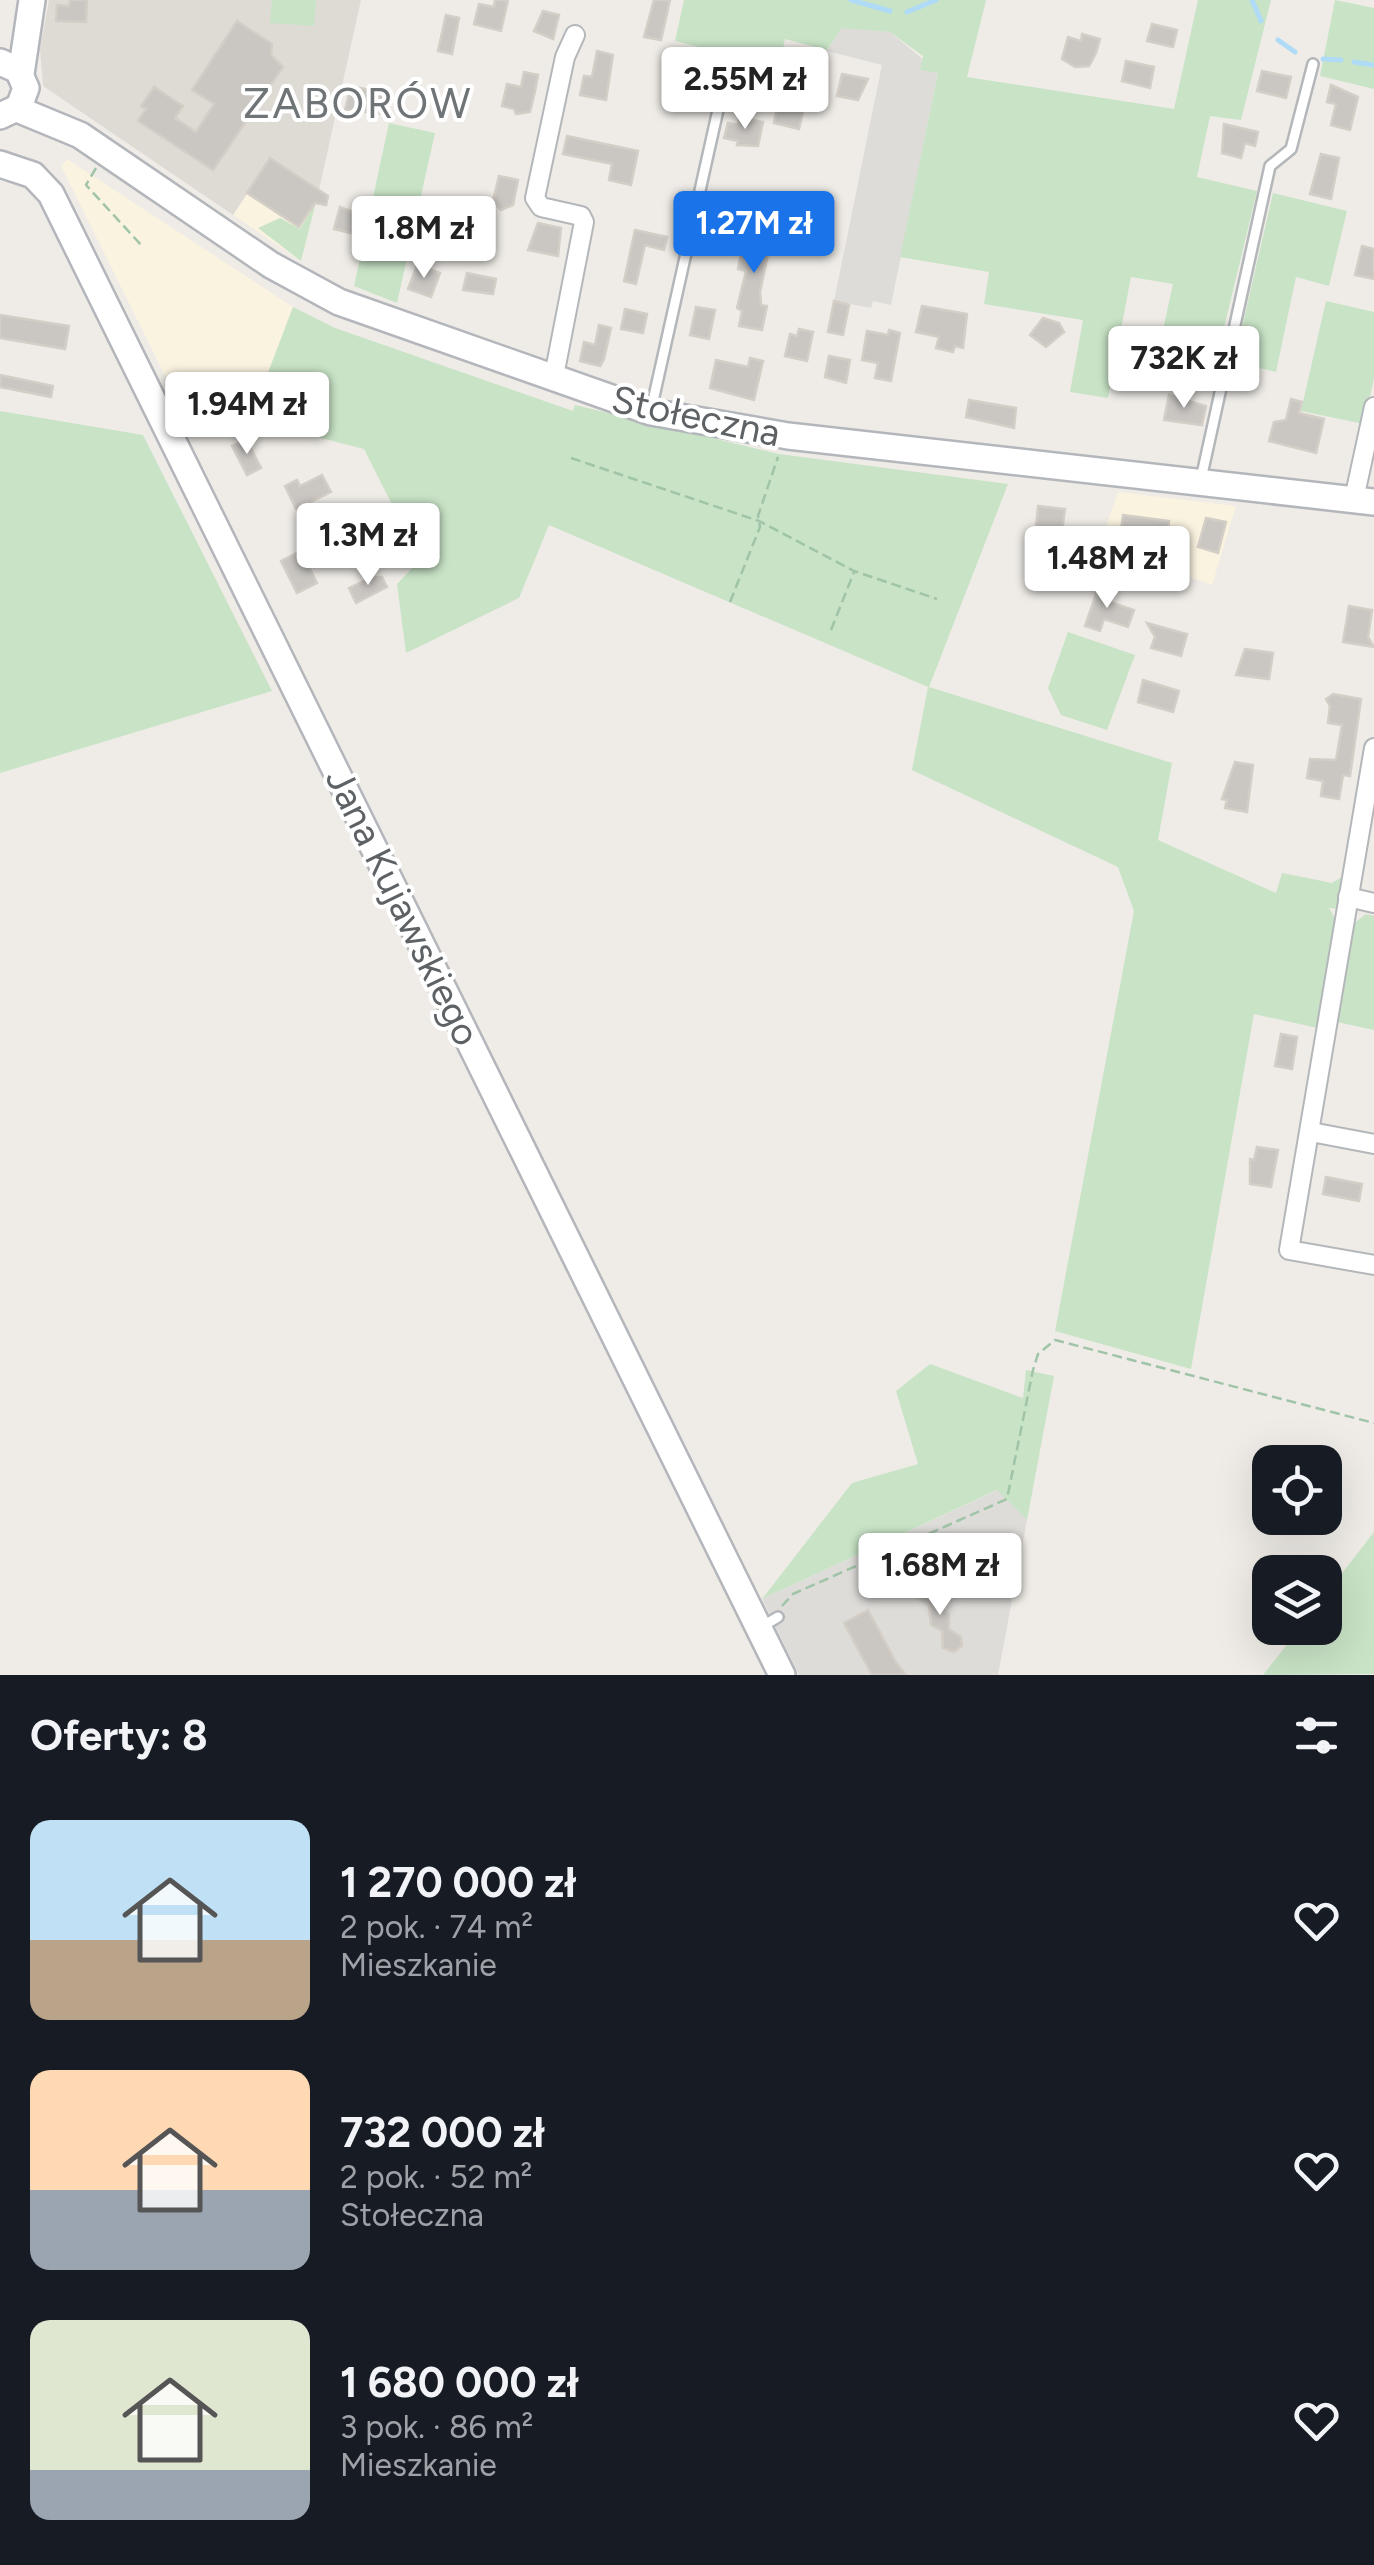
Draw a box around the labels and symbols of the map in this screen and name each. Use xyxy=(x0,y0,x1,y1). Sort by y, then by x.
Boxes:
pin: 2.55M zł xyxy=(642,47,848,132)
district label: ZABORÓW xyxy=(243,78,473,129)
pin: 1.27M zł xyxy=(651,191,857,276)
pin: 1.8M zł xyxy=(332,196,516,281)
pin: 732K zł xyxy=(1092,326,1276,411)
pin: 1.94M zł xyxy=(144,372,350,457)
street label: Stołeczna xyxy=(608,376,784,456)
pin: 1.3M zł xyxy=(276,503,460,588)
pin: 1.48M zł xyxy=(1004,526,1210,611)
street label: Jana Kujawskiego xyxy=(316,761,490,1053)
pin: 1.68M zł xyxy=(837,1533,1043,1618)

